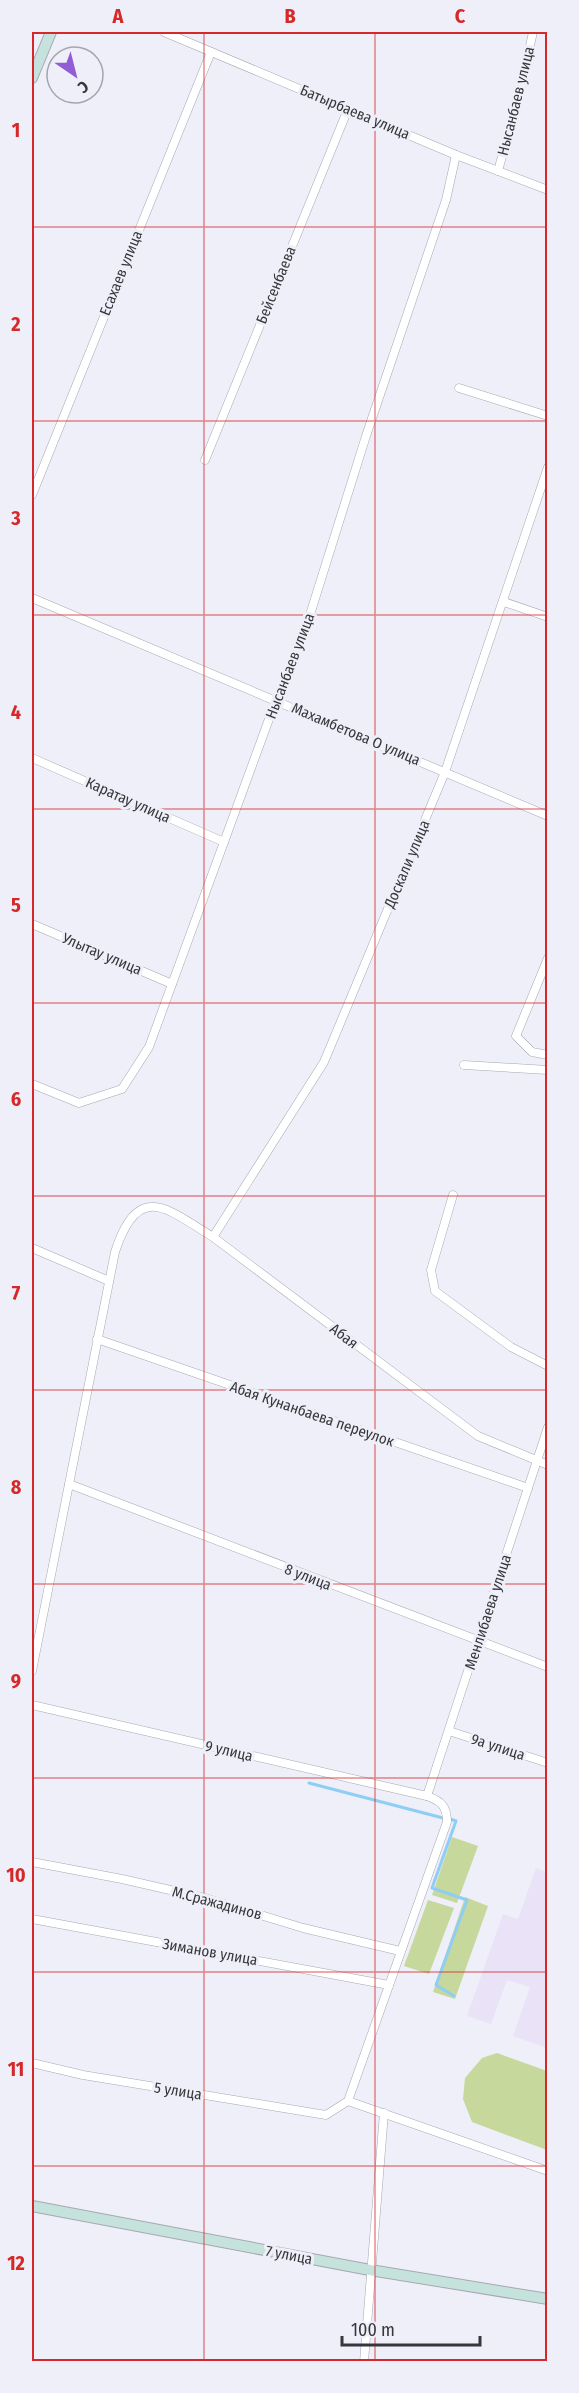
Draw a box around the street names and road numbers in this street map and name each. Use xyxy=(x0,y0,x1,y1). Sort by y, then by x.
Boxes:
street label: Нысанбаев улица xyxy=(494,45,538,157)
street label: Батырбаева улица xyxy=(298,81,412,143)
street label: Есахаев улица xyxy=(96,228,146,318)
street label: Бейсенбаева xyxy=(252,244,300,326)
street label: Нысанбаев улица xyxy=(262,611,318,721)
street label: Махамбетова О улица xyxy=(289,699,423,769)
street label: Каратау улица xyxy=(83,773,173,827)
street label: Доскали улица xyxy=(380,817,434,912)
street label: Улытау улица xyxy=(59,929,145,979)
street label: Абая xyxy=(326,1320,362,1352)
street label: Абая Кунанбаева переулок xyxy=(228,1377,396,1451)
street label: Менлибаева улица xyxy=(461,1552,515,1672)
street label: 8 улица xyxy=(282,1560,334,1594)
street label: 9а улица xyxy=(469,1730,527,1764)
street label: 9 улица xyxy=(203,1737,255,1765)
street label: М.Сражадинов xyxy=(170,1882,264,1924)
street label: Зиманов улица xyxy=(161,1935,259,1969)
street label: 5 улица xyxy=(153,2078,203,2104)
street label: 7 улица xyxy=(264,2242,314,2268)

